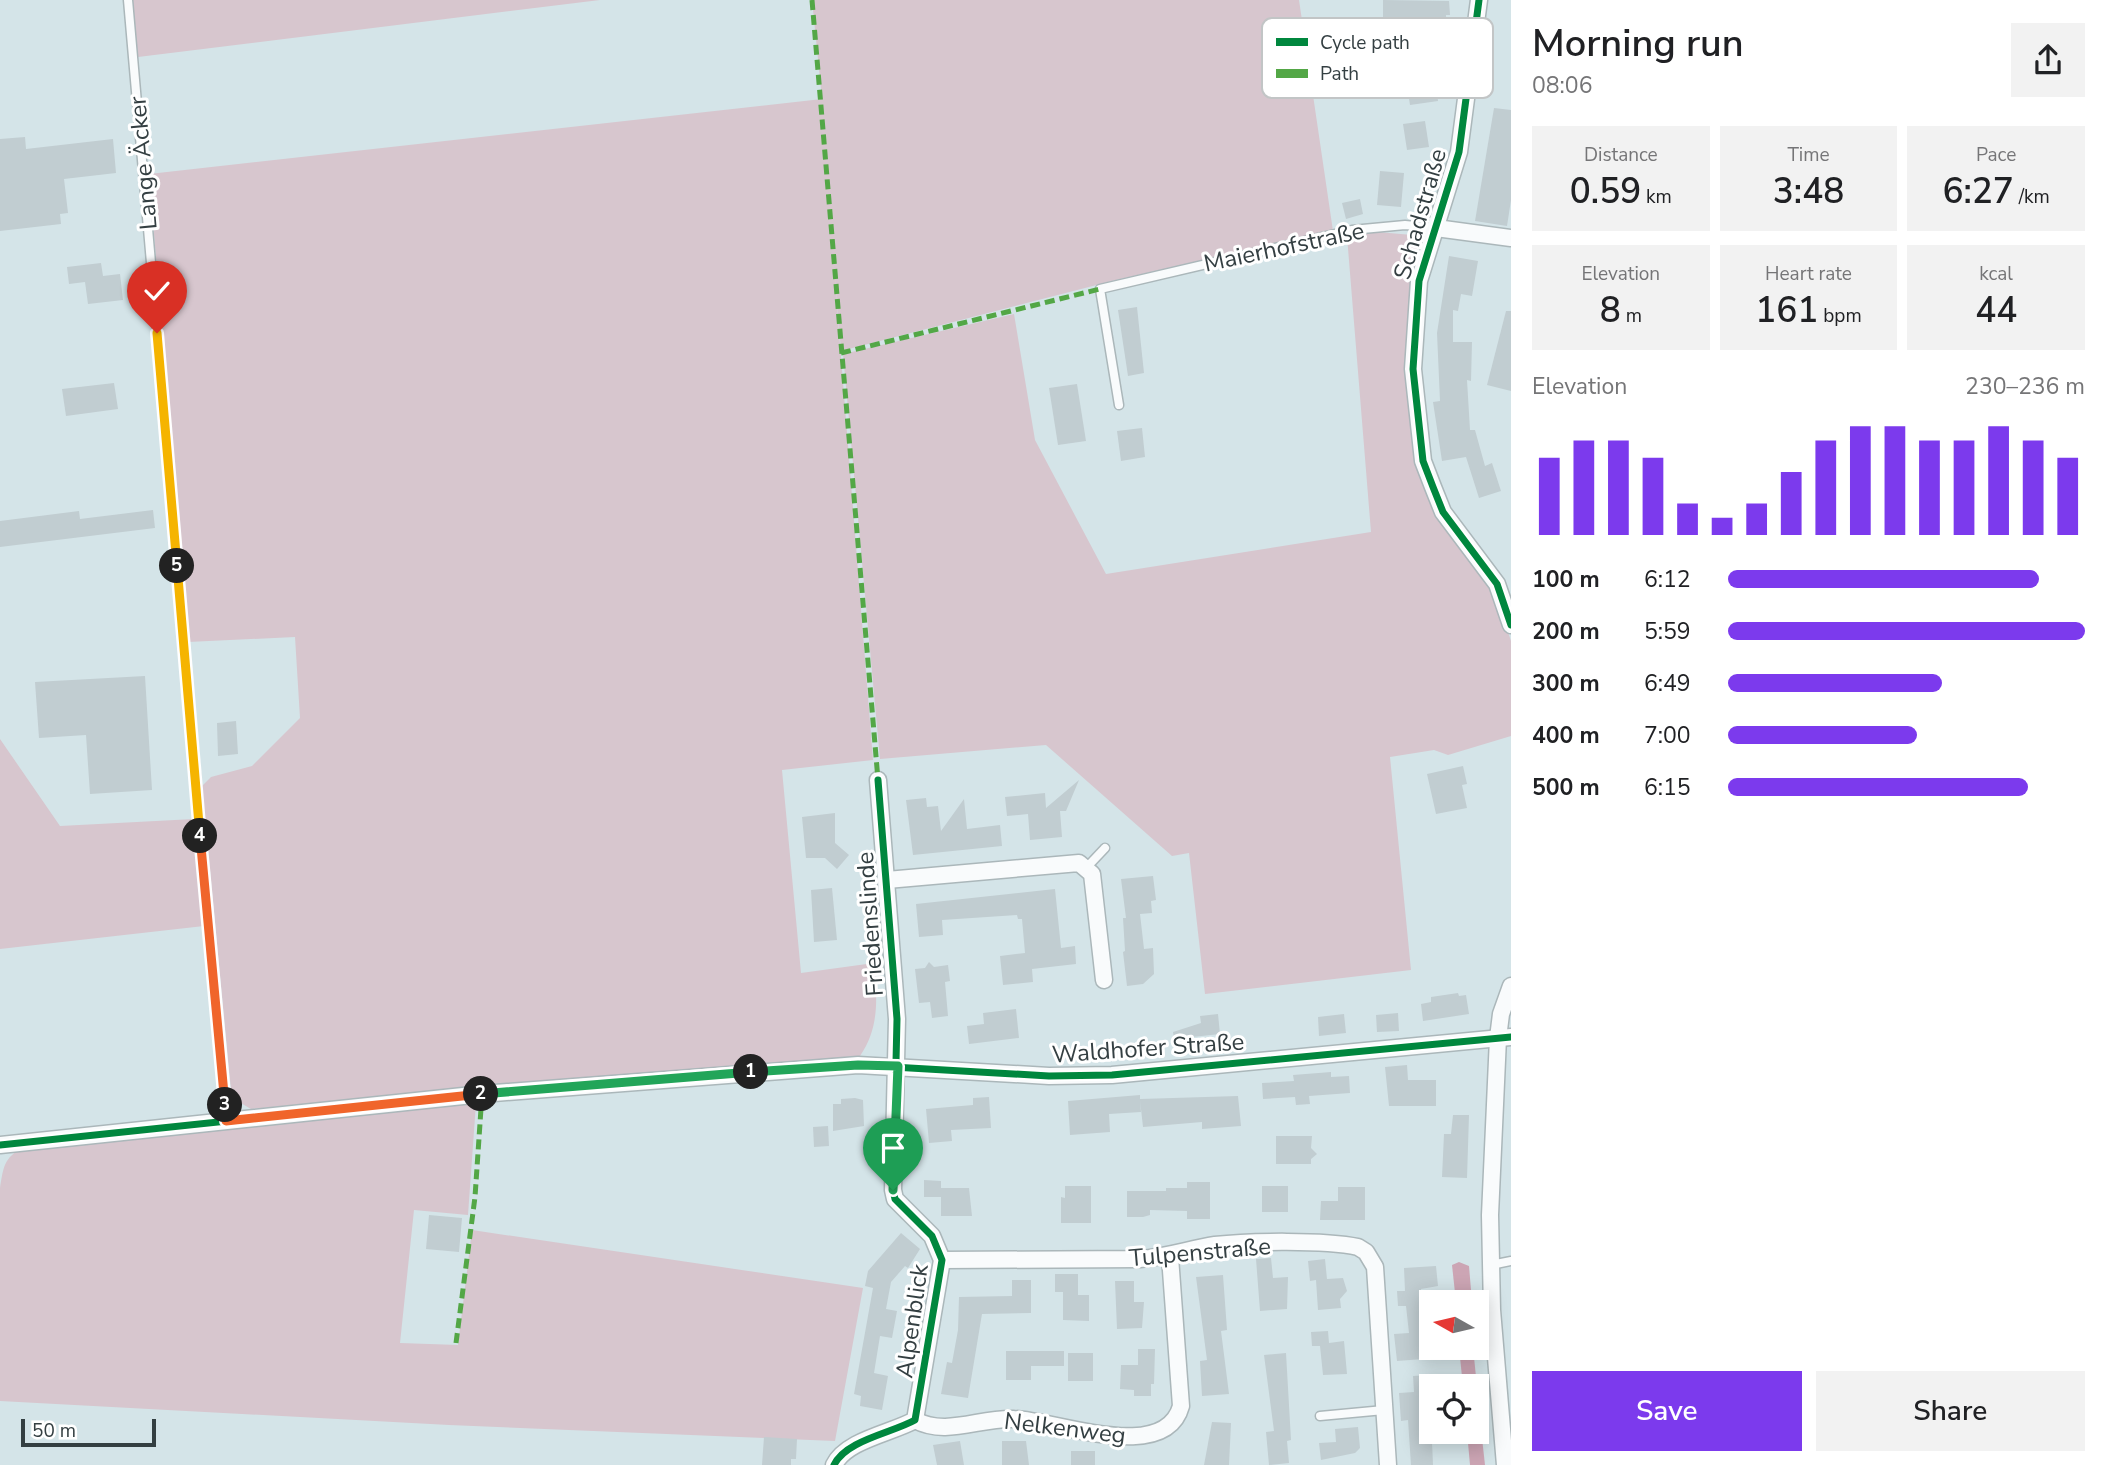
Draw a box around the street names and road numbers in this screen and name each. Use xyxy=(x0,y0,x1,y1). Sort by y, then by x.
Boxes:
street label: Lange Äcker xyxy=(121,94,165,231)
street label: Schadstraße xyxy=(1386,145,1454,283)
street label: Maierhofstraße xyxy=(1201,214,1367,280)
street label: Friedenslinde xyxy=(849,851,891,997)
street label: Waldhofer Straße xyxy=(1051,1025,1245,1071)
street label: Tulpenstraße xyxy=(1128,1230,1272,1274)
street label: Alpenblick xyxy=(888,1261,936,1380)
street label: Nelkenweg xyxy=(1002,1405,1128,1451)

